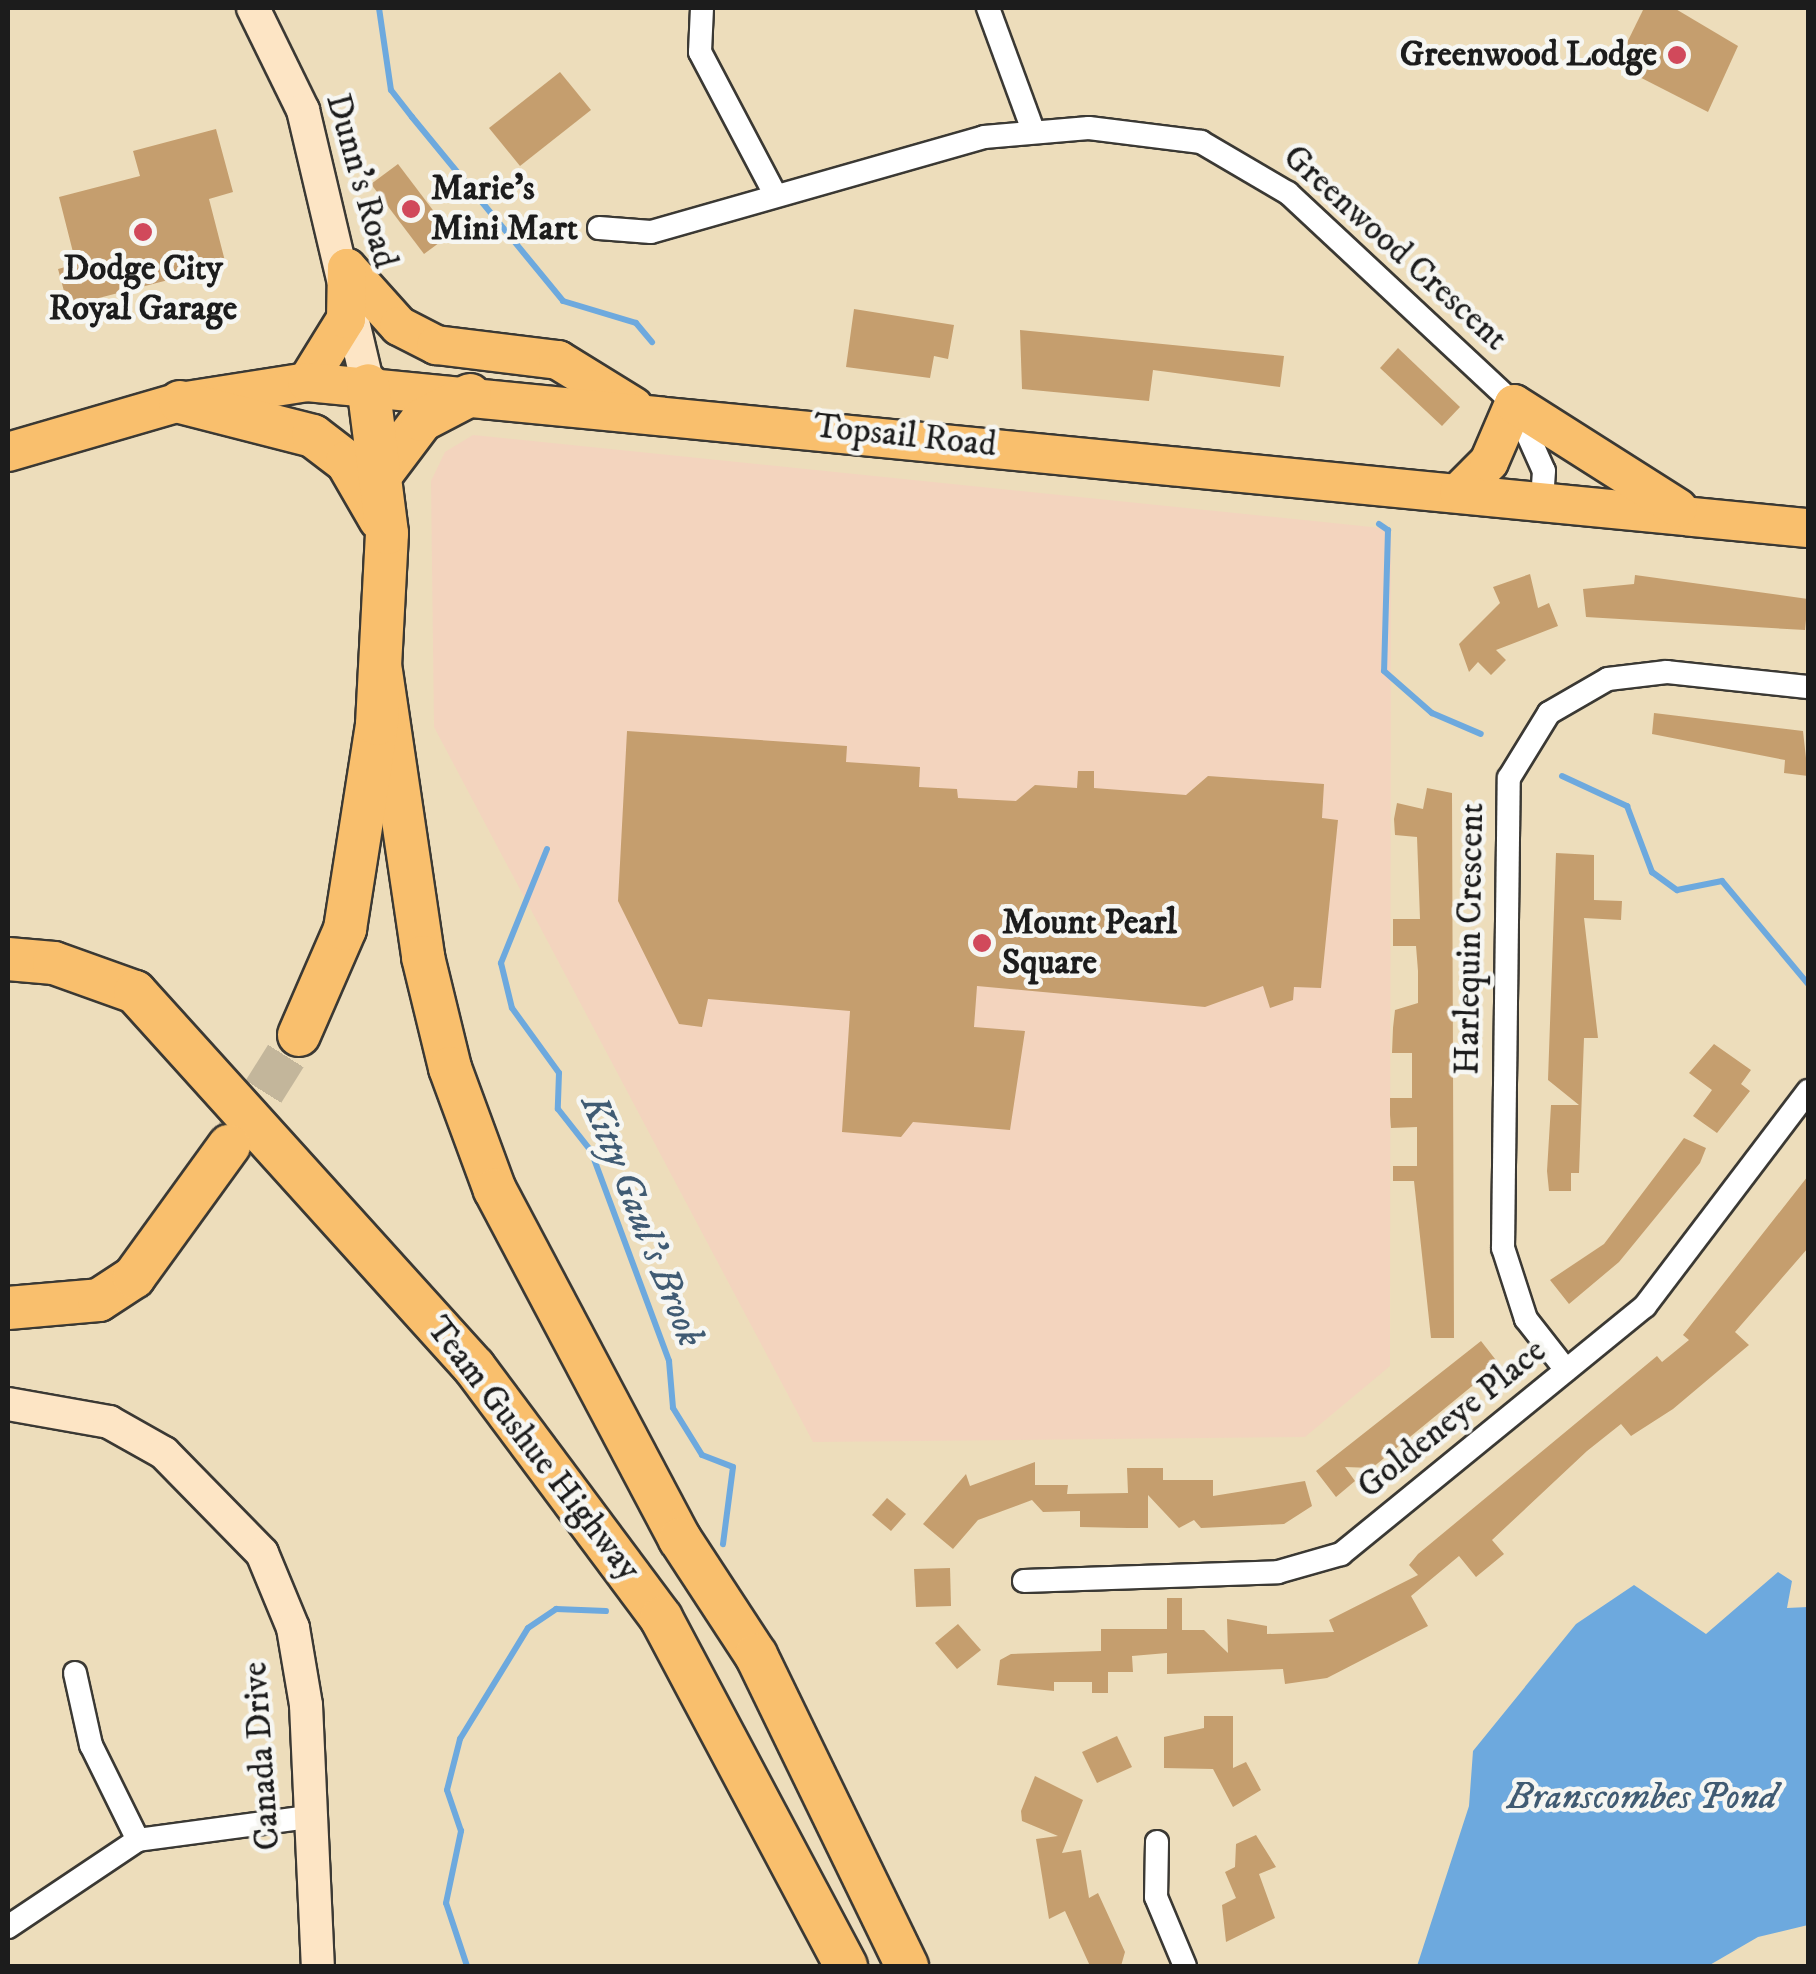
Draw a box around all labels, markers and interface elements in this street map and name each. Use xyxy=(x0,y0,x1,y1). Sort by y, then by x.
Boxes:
place label: Greenwood Lodge xyxy=(1400,34,1657,76)
marker: Greenwood Lodge xyxy=(1666,44,1688,66)
street label: Dunn's Road xyxy=(316,89,406,273)
street label: Greenwood Crescent xyxy=(1274,136,1516,360)
place label: Marie's Mini Mart xyxy=(431,168,578,250)
marker: Marie's Mini Mart xyxy=(400,198,422,220)
marker: Dodge City Royal Garage xyxy=(132,221,154,243)
place label: Dodge City Royal Garage xyxy=(49,248,237,330)
street label: Topsail Road xyxy=(812,406,998,466)
street label: Harlequin Crescent xyxy=(1447,803,1493,1075)
place label: Mount Pearl Square xyxy=(1002,902,1177,984)
marker: Mount Pearl Square xyxy=(971,932,993,954)
water label: Kitty Gaul's Brook xyxy=(570,1088,712,1354)
street label: Team Gushue Highway xyxy=(417,1309,649,1589)
street label: Goldeneye Place xyxy=(1349,1330,1555,1508)
street label: Canada Drive xyxy=(234,1660,290,1852)
water label: Branscombes Pond xyxy=(1507,1775,1777,1821)

